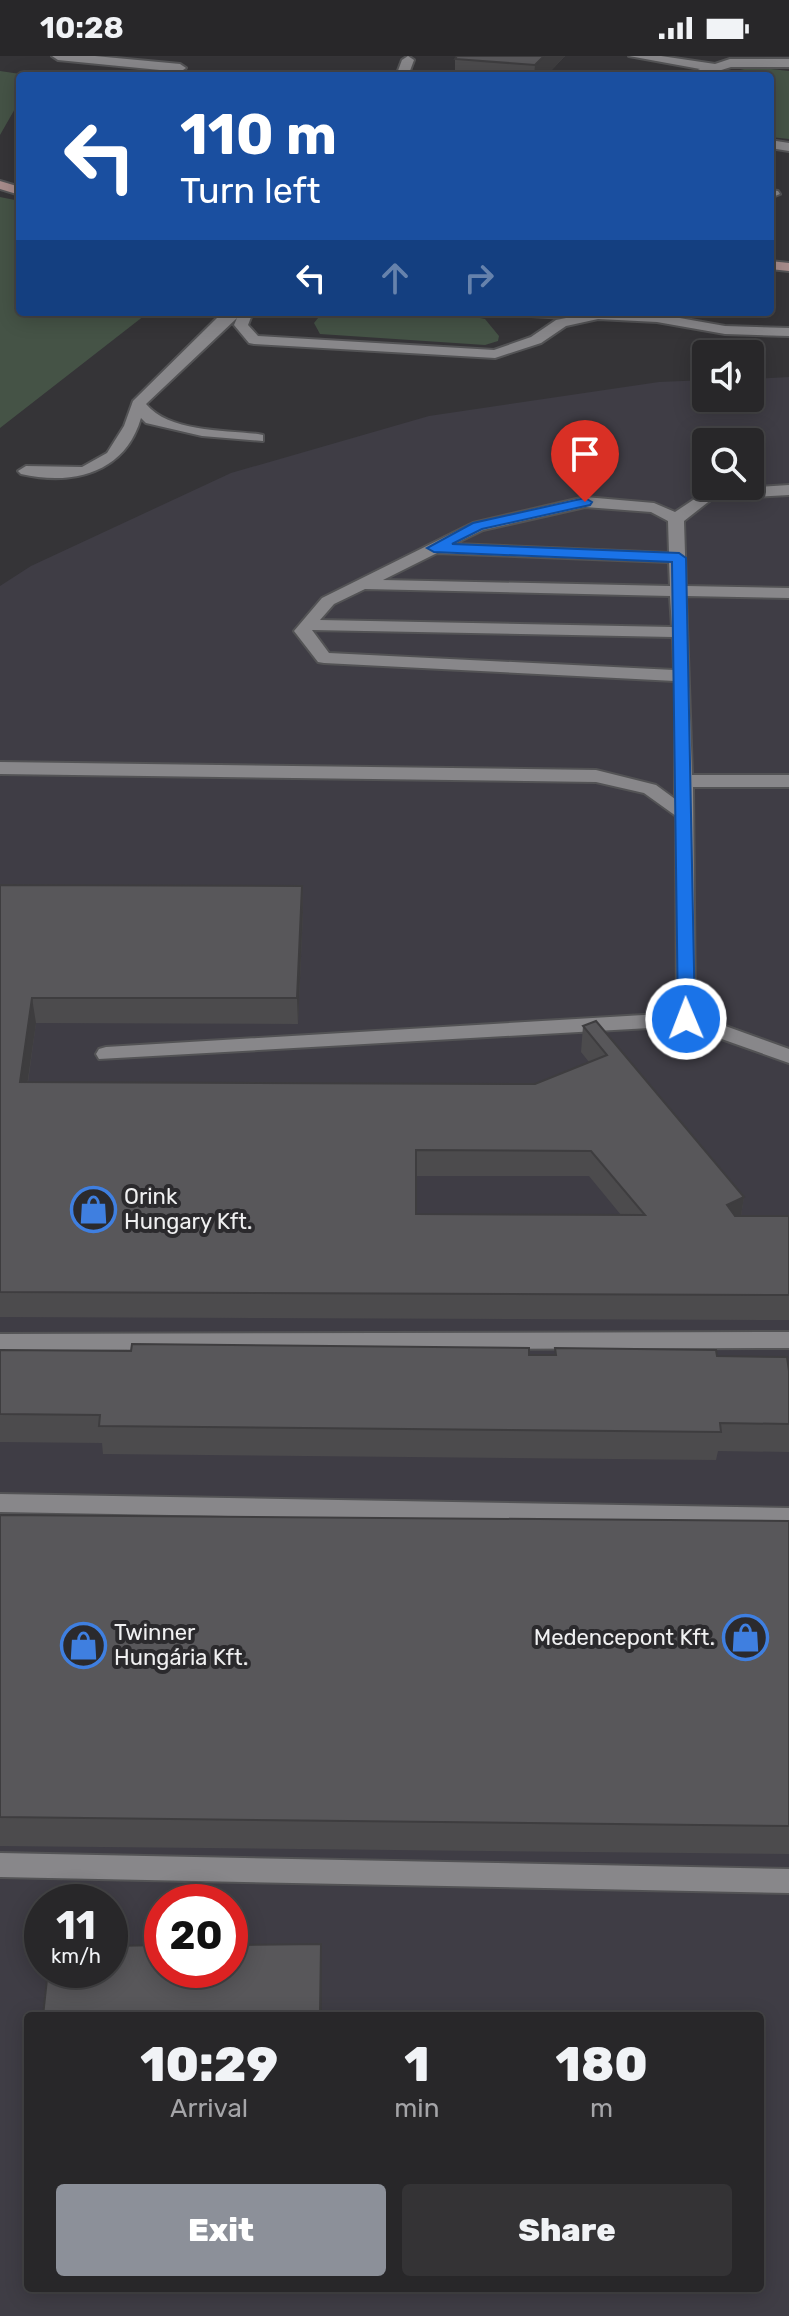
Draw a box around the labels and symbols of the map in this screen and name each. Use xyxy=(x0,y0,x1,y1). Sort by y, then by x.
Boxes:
pin xyxy=(551,420,619,502)
position arrow xyxy=(644,977,728,1061)
place label: Orink Hungary Kft. xyxy=(124,1183,252,1235)
shop icon: Orink Hungary Kft. xyxy=(69,1185,117,1233)
shop icon: Medencepont Kft. xyxy=(722,1613,770,1661)
place label: Twinner Hungária Kft. xyxy=(114,1619,248,1671)
shop icon: Twinner Hungária Kft. xyxy=(59,1621,107,1669)
place label: Medencepont Kft. xyxy=(534,1624,715,1651)
speed limit sign: 20 xyxy=(144,1884,248,1988)

